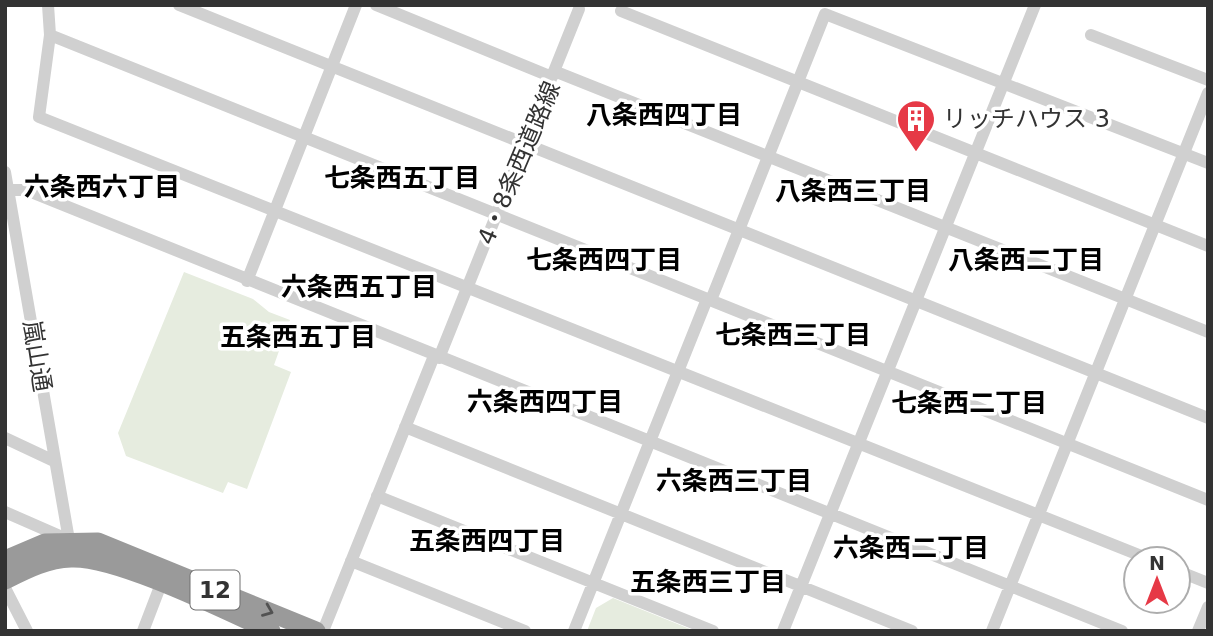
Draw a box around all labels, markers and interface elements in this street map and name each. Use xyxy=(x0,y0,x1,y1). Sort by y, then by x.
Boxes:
street label: 4・8条西道路線 xyxy=(472,77,566,249)
building icon: リッチハウス 3 xyxy=(895,98,937,153)
district label: 八条西四丁目 xyxy=(586,100,742,130)
place label: リッチハウス 3 xyxy=(943,105,1110,133)
district label: 七条西五丁目 xyxy=(324,163,480,193)
district label: 六条西六丁目 xyxy=(24,172,180,202)
district label: 八条西三丁目 xyxy=(775,176,931,206)
district label: 七条西四丁目 xyxy=(526,245,682,275)
district label: 八条西二丁目 xyxy=(948,245,1104,275)
district label: 六条西五丁目 xyxy=(281,272,437,302)
street label: 嵐山通 xyxy=(18,318,56,394)
district label: 七条西三丁目 xyxy=(715,320,871,350)
district label: 五条西五丁目 xyxy=(220,322,376,352)
district label: 六条西四丁目 xyxy=(467,387,623,417)
district label: 七条西二丁目 xyxy=(891,388,1047,418)
district label: 六条西三丁目 xyxy=(656,466,812,496)
district label: 五条西四丁目 xyxy=(409,526,565,556)
district label: 六条西二丁目 xyxy=(833,533,989,563)
north arrow xyxy=(1122,545,1192,615)
text: N xyxy=(1149,552,1165,574)
district label: 五条西三丁目 xyxy=(630,567,786,597)
road number: 12 xyxy=(190,570,240,610)
one-way arrow xyxy=(261,603,273,617)

